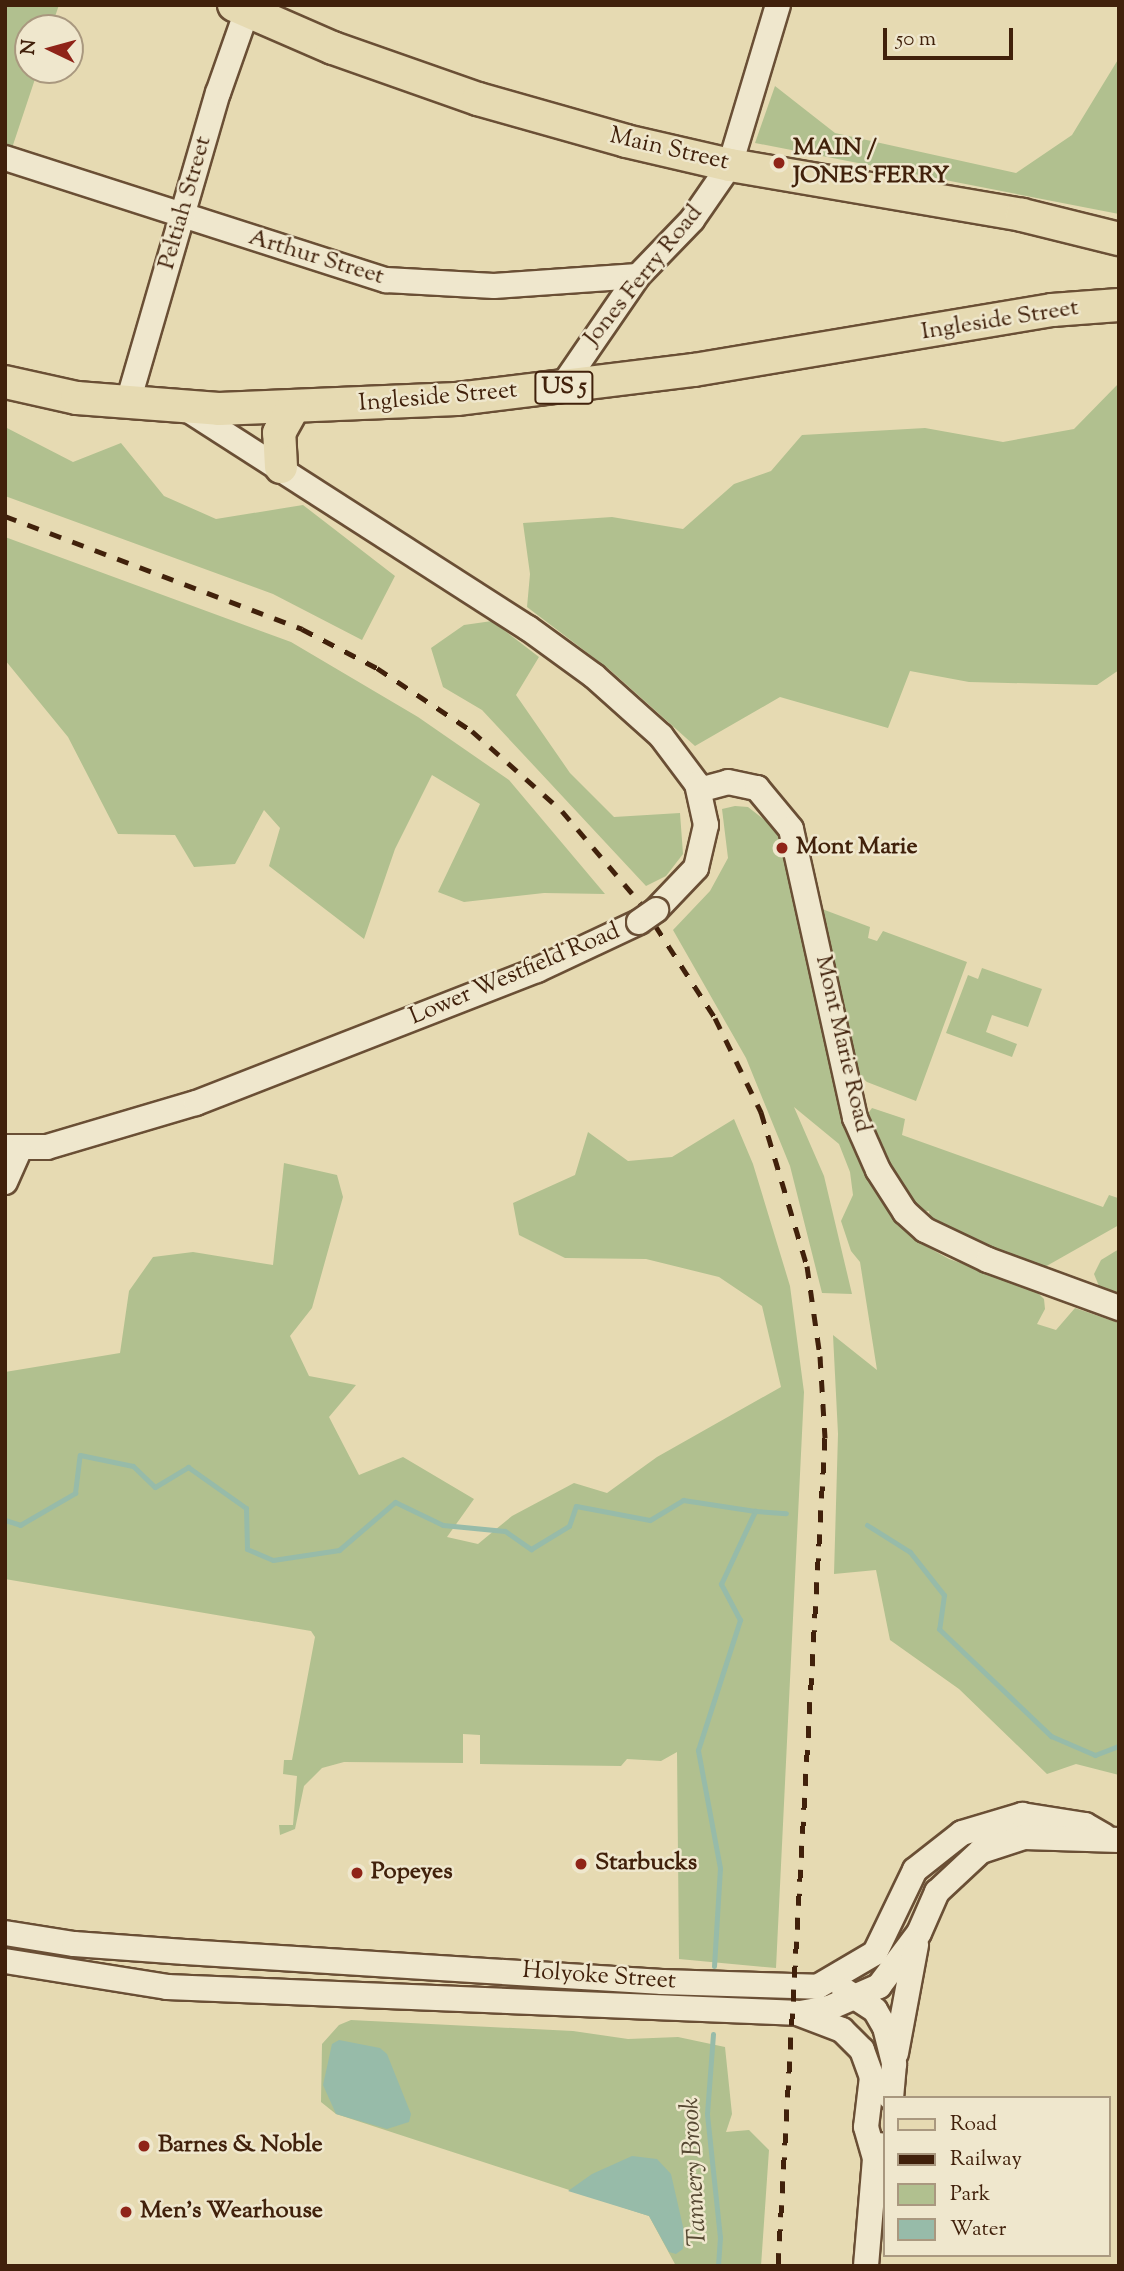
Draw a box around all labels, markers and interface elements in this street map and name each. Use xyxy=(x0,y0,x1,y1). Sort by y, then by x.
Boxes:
north arrow xyxy=(14,14,84,84)
scale bar xyxy=(886,14,1016,58)
text: 50 m xyxy=(896,25,936,55)
text: N xyxy=(15,39,44,56)
street label: Main Street xyxy=(607,122,731,178)
street label: Peltiah Street xyxy=(153,133,219,273)
place label: MAIN / JONES FERRY xyxy=(793,135,949,191)
marker: MAIN / JONES FERRY xyxy=(771,155,787,171)
street label: Jones Ferry Road xyxy=(578,200,710,352)
street label: Arthur Street xyxy=(245,224,387,292)
street label: Ingleside Street xyxy=(919,294,1081,348)
road number: US 5 xyxy=(534,368,594,408)
street label: Ingleside Street xyxy=(358,377,518,419)
place label: Mont Marie xyxy=(796,834,918,862)
marker: Mont Marie xyxy=(774,840,790,856)
street label: Lower Westfield Road xyxy=(405,918,625,1032)
street label: Mont Marie Road xyxy=(808,953,876,1135)
place label: Starbucks xyxy=(595,1850,697,1878)
marker: Starbucks xyxy=(573,1856,589,1872)
place label: Popeyes xyxy=(371,1859,453,1887)
marker: Popeyes xyxy=(349,1865,365,1881)
street label: Holyoke Street xyxy=(521,1957,677,1997)
legend xyxy=(883,2096,1110,2257)
water label: Tannery Brook xyxy=(676,2097,714,2247)
text: Road xyxy=(950,2110,997,2140)
place label: Barnes & Noble xyxy=(158,2132,323,2160)
marker: Barnes & Noble xyxy=(136,2138,152,2154)
text: Railway xyxy=(950,2145,1022,2175)
text: Park xyxy=(950,2180,990,2210)
place label: Men's Wearhouse xyxy=(140,2198,323,2226)
marker: Men's Wearhouse xyxy=(118,2204,134,2220)
text: Water xyxy=(950,2215,1006,2245)

